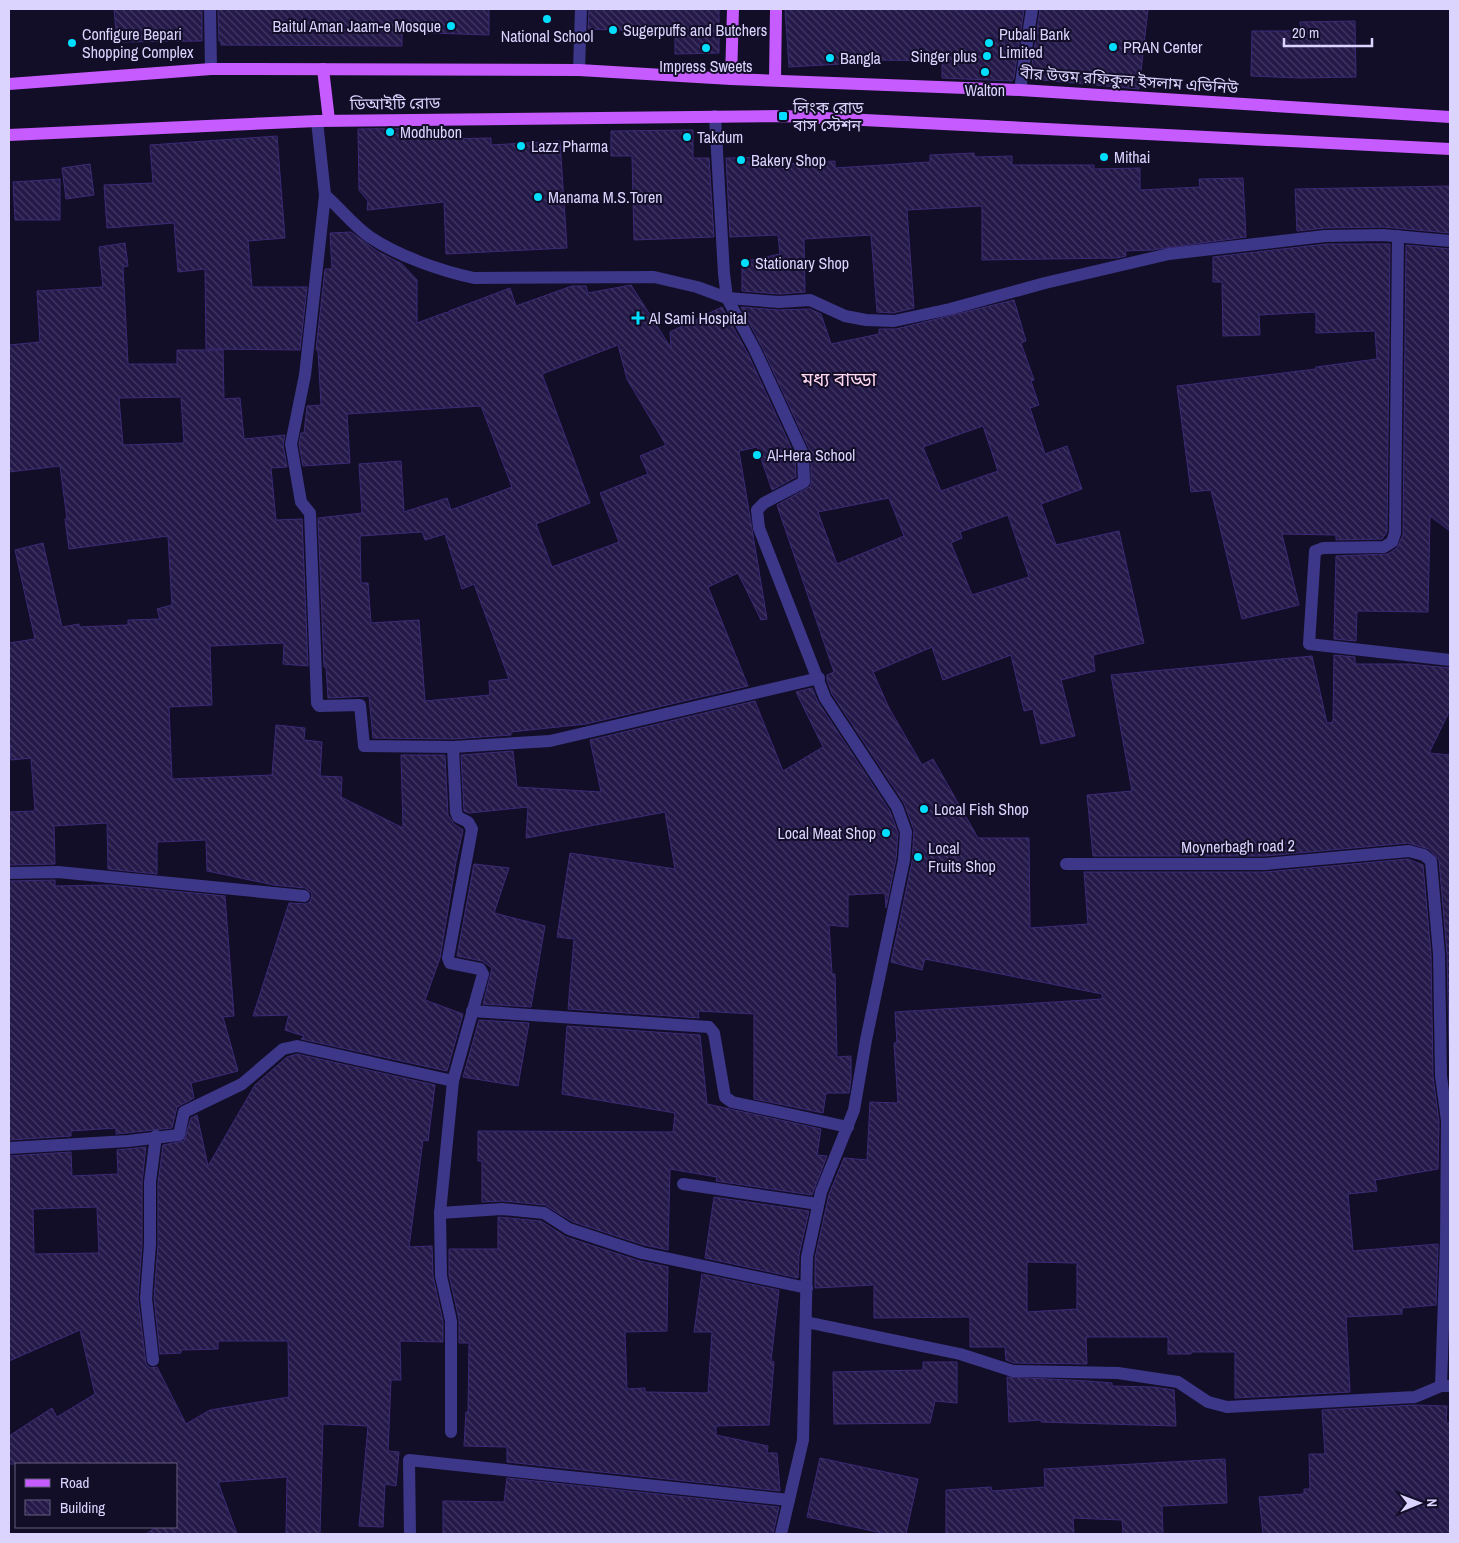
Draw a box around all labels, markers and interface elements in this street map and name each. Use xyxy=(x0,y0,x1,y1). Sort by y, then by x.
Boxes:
marker: National School xyxy=(541,13,553,25)
place label: Baitul Aman Jaam-e Mosque xyxy=(273,15,441,37)
scale bar xyxy=(1284,15,1372,47)
place label: Sugerpuffs and Butchers xyxy=(623,19,767,41)
marker: Baitul Aman Jaam-e Mosque xyxy=(445,20,457,32)
text: 20 m xyxy=(1292,22,1319,43)
place label: Configure Bepari Shopping Complex xyxy=(82,23,194,63)
place label: Pubali Bank Limited xyxy=(999,23,1070,63)
marker: Sugerpuffs and Butchers xyxy=(607,24,619,36)
place label: National School xyxy=(501,25,593,47)
place label: PRAN Center xyxy=(1123,36,1203,58)
marker: Configure Bepari Shopping Complex xyxy=(66,37,78,49)
marker: Pubali Bank Limited xyxy=(983,37,995,49)
marker: PRAN Center xyxy=(1107,41,1119,53)
marker: Impress Sweets xyxy=(700,42,712,54)
place label: Singer plus xyxy=(911,45,977,67)
place label: Bangla xyxy=(840,47,882,69)
marker: Singer plus xyxy=(981,50,993,62)
marker: Bangla xyxy=(824,52,836,64)
place label: Impress Sweets xyxy=(659,55,753,77)
street label: বীর উত্তম রফিকুল ইসলাম এভিনিউ xyxy=(1018,61,1240,99)
marker: Walton xyxy=(979,66,991,78)
place label: Walton xyxy=(965,79,1005,101)
street label: ডিআইটি রোড xyxy=(349,91,441,115)
place label: লিংক রোড বাস স্টেশন xyxy=(792,96,864,136)
marker: লিংক রোড বাস স্টেশন xyxy=(777,110,789,122)
place label: Modhubon xyxy=(400,121,462,143)
marker: Modhubon xyxy=(384,126,396,138)
place label: Takdum xyxy=(697,126,743,148)
marker: Takdum xyxy=(681,131,693,143)
place label: Lazz Pharma xyxy=(531,135,609,157)
marker: Lazz Pharma xyxy=(515,140,527,152)
place label: Mithai xyxy=(1114,146,1150,168)
place label: Bakery Shop xyxy=(751,149,826,171)
marker: Mithai xyxy=(1098,151,1110,163)
marker: Bakery Shop xyxy=(735,154,747,166)
place label: Manama M.S.Toren xyxy=(548,186,662,208)
marker: Manama M.S.Toren xyxy=(532,191,544,203)
place label: Stationary Shop xyxy=(755,252,849,274)
marker: Stationary Shop xyxy=(739,257,751,269)
place label: Al Sami Hospital xyxy=(648,307,747,329)
marker: Al Sami Hospital xyxy=(631,311,645,325)
district label: মধ্য বাড্ডা xyxy=(800,366,878,392)
place label: Al-Hera School xyxy=(766,444,855,466)
marker: Al-Hera School xyxy=(751,449,763,461)
place label: Local Fish Shop xyxy=(934,798,1029,820)
marker: Local Fish Shop xyxy=(918,803,930,815)
place label: Local Meat Shop xyxy=(778,822,876,844)
marker: Local Meat Shop xyxy=(880,827,892,839)
street label: Moynerbagh road 2 xyxy=(1181,834,1295,858)
place label: Local Fruits Shop xyxy=(928,837,996,877)
marker: Local Fruits Shop xyxy=(912,851,924,863)
legend xyxy=(15,1463,178,1528)
text: Road xyxy=(60,1472,89,1493)
north arrow xyxy=(1394,1478,1444,1528)
text: Building xyxy=(60,1497,105,1518)
text: N xyxy=(1423,1498,1441,1507)

